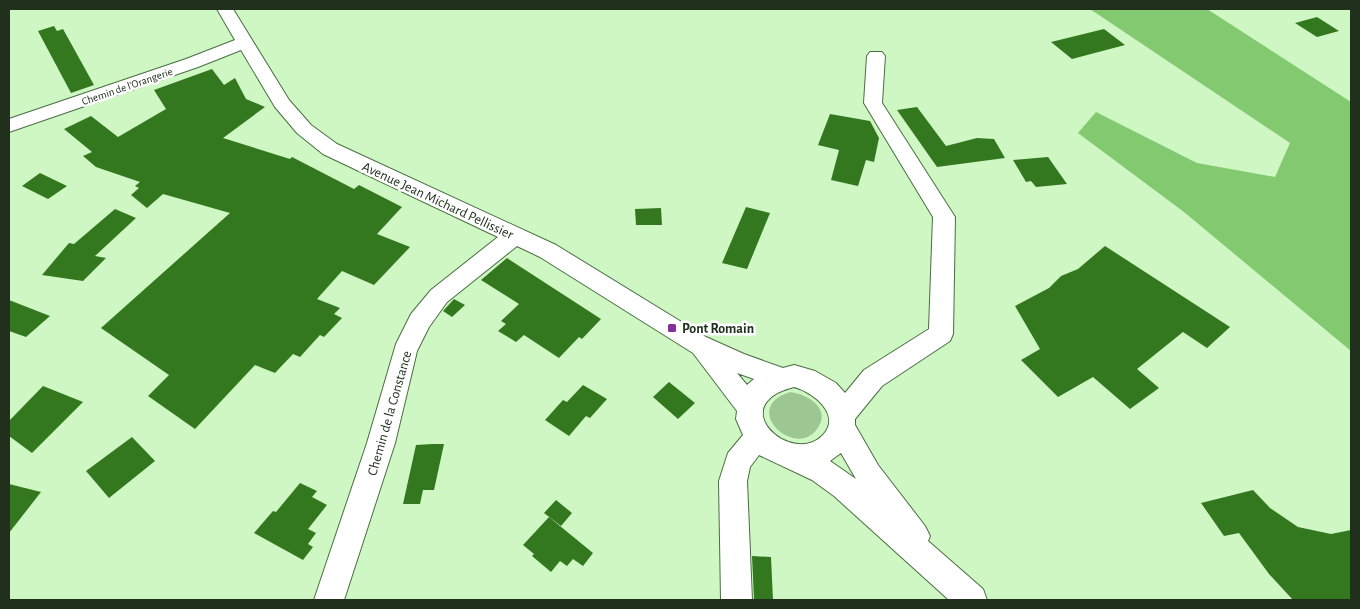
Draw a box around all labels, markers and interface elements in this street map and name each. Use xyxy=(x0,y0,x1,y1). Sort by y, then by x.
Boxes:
street label: Chemin de l'Orangerie xyxy=(80,66,174,107)
street label: Avenue Jean Michard Pellissier xyxy=(360,160,516,242)
marker: Pont Romain xyxy=(666,322,678,334)
place label: Pont Romain xyxy=(682,322,754,336)
street label: Chemin de la Constance xyxy=(365,349,415,477)

